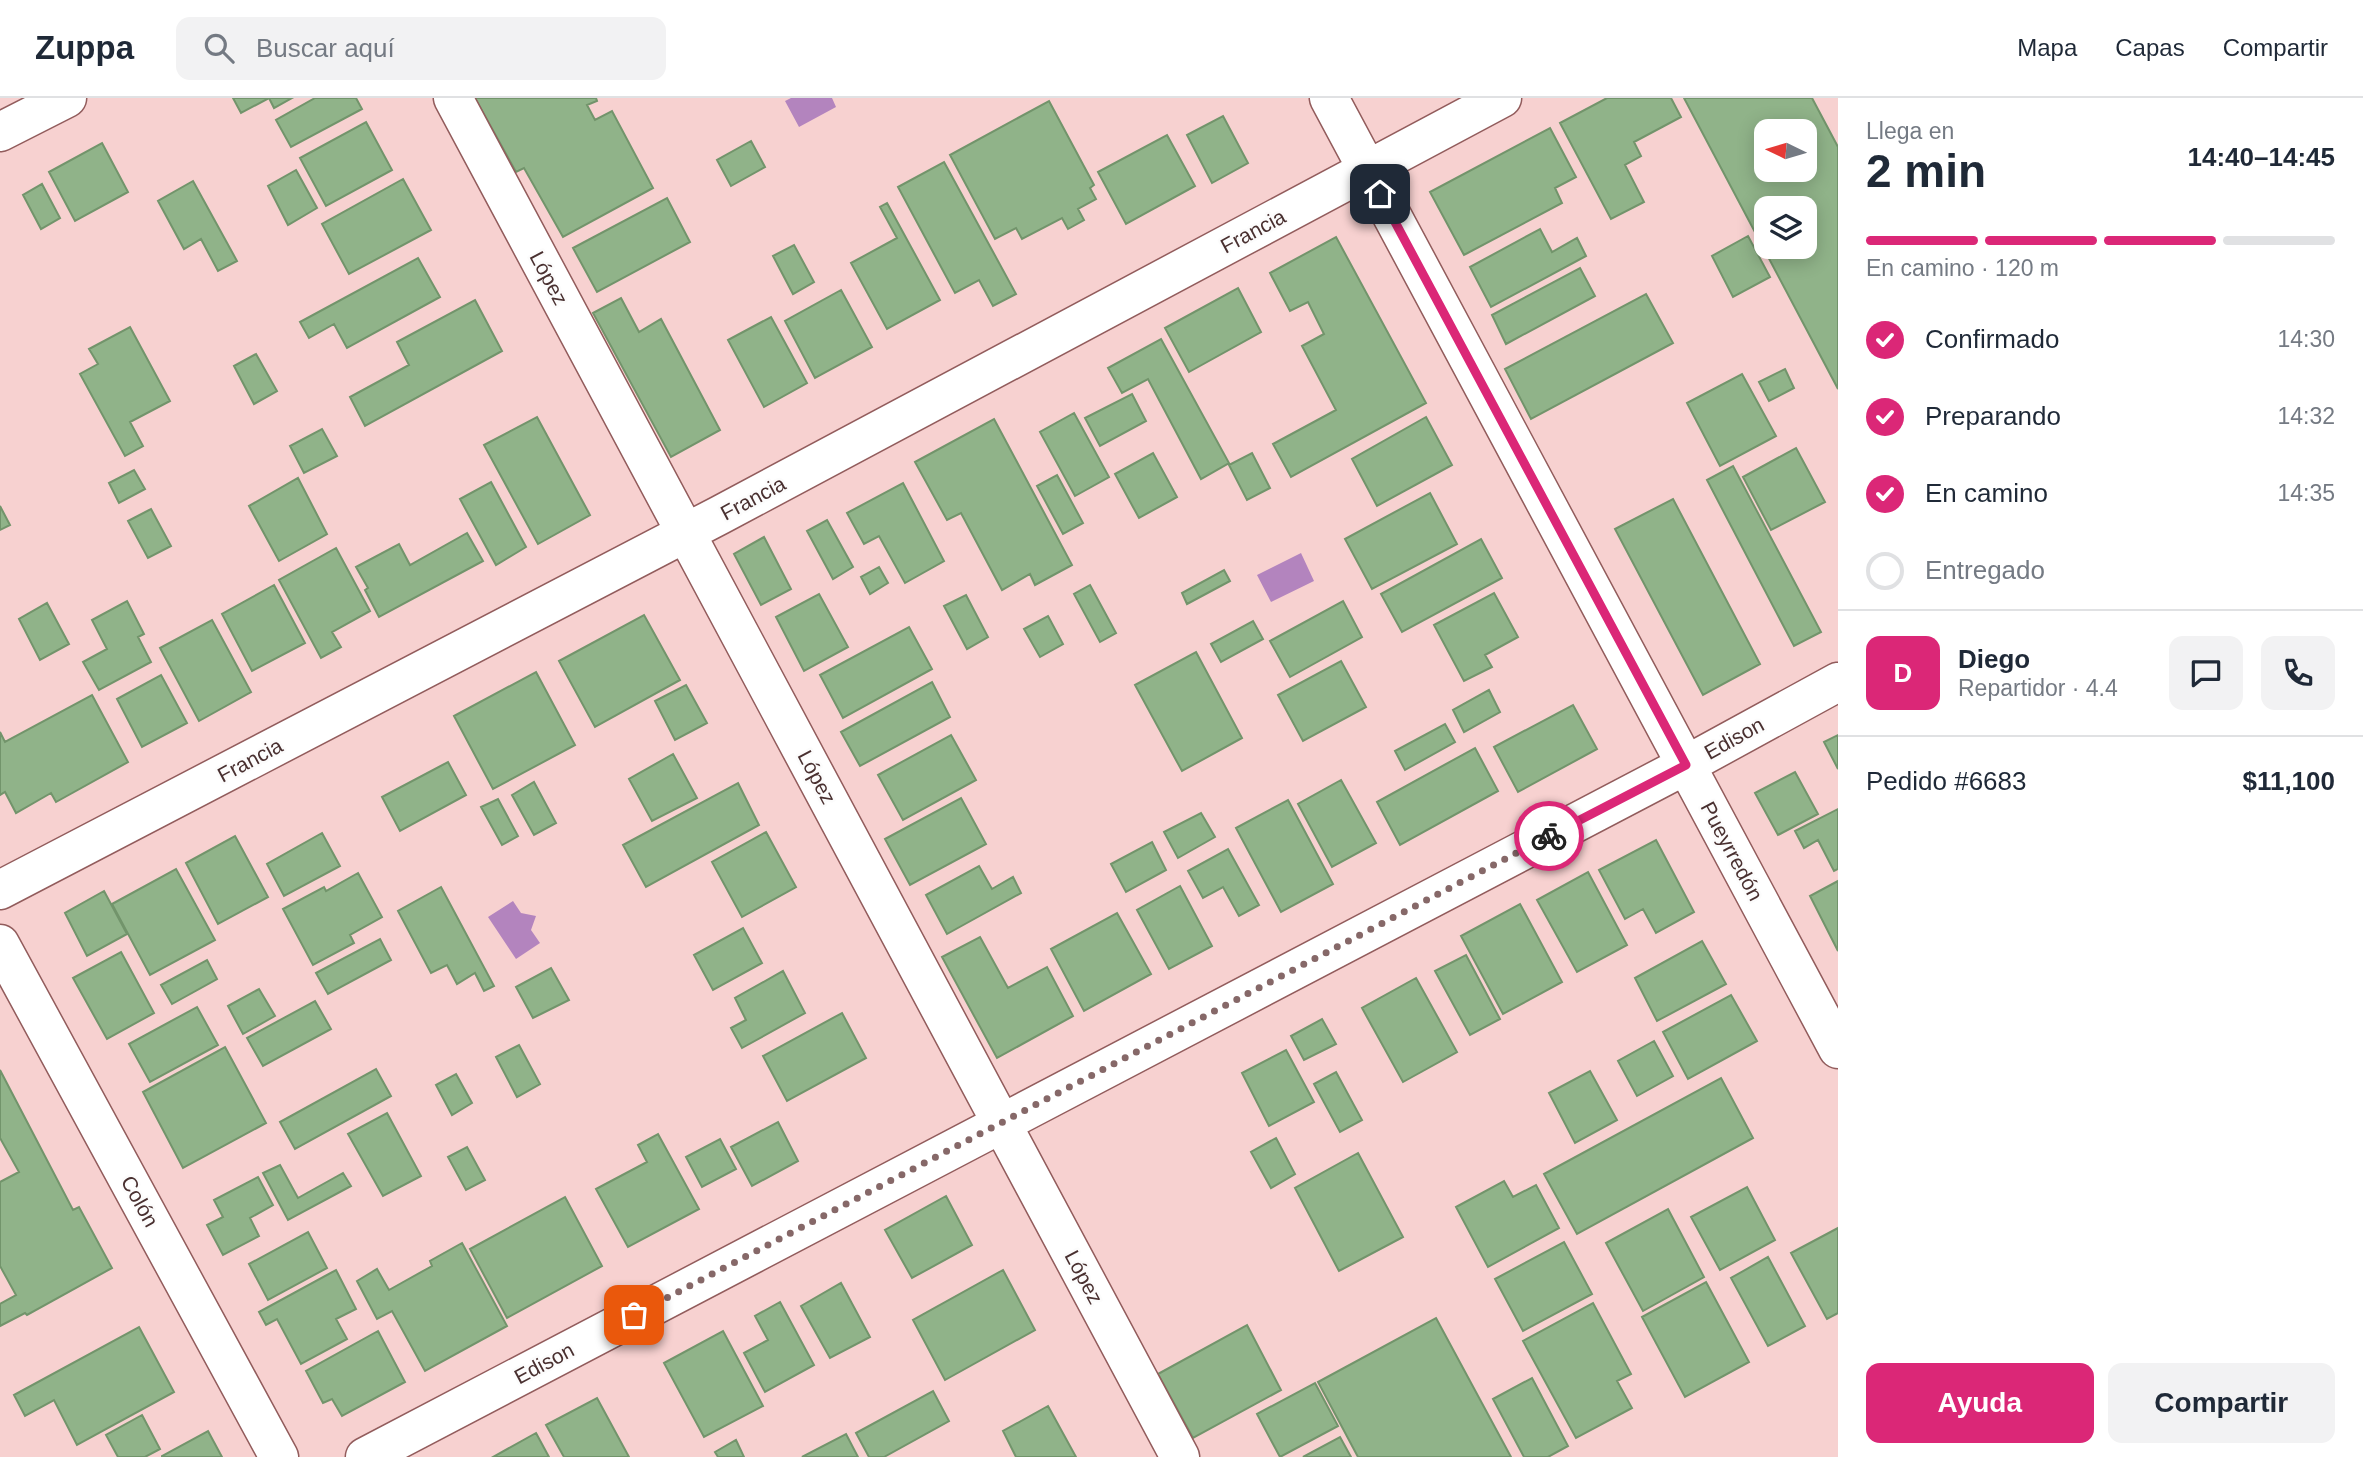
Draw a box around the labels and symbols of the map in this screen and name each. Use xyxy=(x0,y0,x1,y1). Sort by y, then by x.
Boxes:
north arrow xyxy=(1754,119,1816,182)
pin xyxy=(1350,164,1410,224)
street label: Francia xyxy=(1217,204,1290,258)
street label: López xyxy=(525,247,573,309)
street label: Francia xyxy=(717,471,790,525)
street label: Edison xyxy=(1700,712,1768,764)
street label: Francia xyxy=(214,733,287,787)
street label: López xyxy=(793,746,841,808)
street label: Pueyrredón xyxy=(1696,798,1768,904)
courier xyxy=(1514,801,1584,871)
street label: Colón xyxy=(117,1171,163,1231)
street label: López xyxy=(1060,1246,1108,1308)
pin xyxy=(604,1285,664,1345)
street label: Edison xyxy=(510,1338,578,1388)

